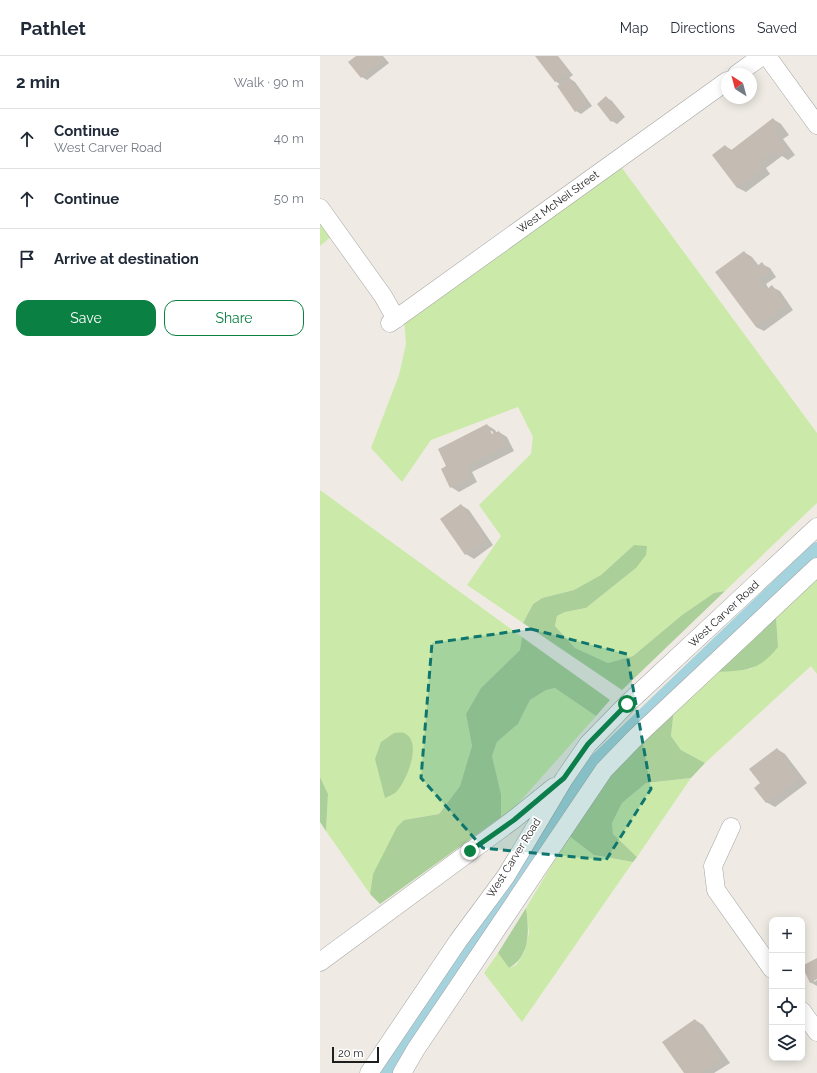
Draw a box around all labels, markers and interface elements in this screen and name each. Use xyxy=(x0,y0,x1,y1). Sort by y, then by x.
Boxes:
text: Pathlet xyxy=(20,17,86,39)
text: Map xyxy=(620,20,648,36)
text: Directions xyxy=(670,20,735,36)
text: Saved xyxy=(757,20,797,36)
north arrow xyxy=(721,68,757,104)
text: 2 min xyxy=(16,72,60,92)
text: Walk · 90 m xyxy=(234,75,304,90)
text: Continue xyxy=(54,122,119,140)
icon: ahead xyxy=(16,128,38,150)
text: 40 m xyxy=(274,131,304,146)
text: West Carver Road xyxy=(54,140,162,155)
street label: West McNeil Street xyxy=(515,168,602,236)
icon: ahead xyxy=(16,188,38,210)
text: Continue xyxy=(54,190,119,208)
text: 50 m xyxy=(274,191,304,206)
icon: arrive xyxy=(16,248,38,270)
text: Arrive at destination xyxy=(54,250,199,268)
button: Save xyxy=(16,300,156,336)
button: Share xyxy=(164,300,304,336)
street label: West Carver Road xyxy=(686,578,762,650)
route start xyxy=(618,695,636,713)
street label: West Carver Road xyxy=(484,816,544,900)
route end xyxy=(461,842,479,860)
map controls xyxy=(769,917,805,1061)
button: + xyxy=(769,917,805,953)
button: − xyxy=(769,953,805,989)
button: locate xyxy=(769,989,805,1025)
button: layers xyxy=(769,1025,805,1061)
scale bar xyxy=(332,1045,379,1064)
text: 20 m xyxy=(338,1047,363,1060)

